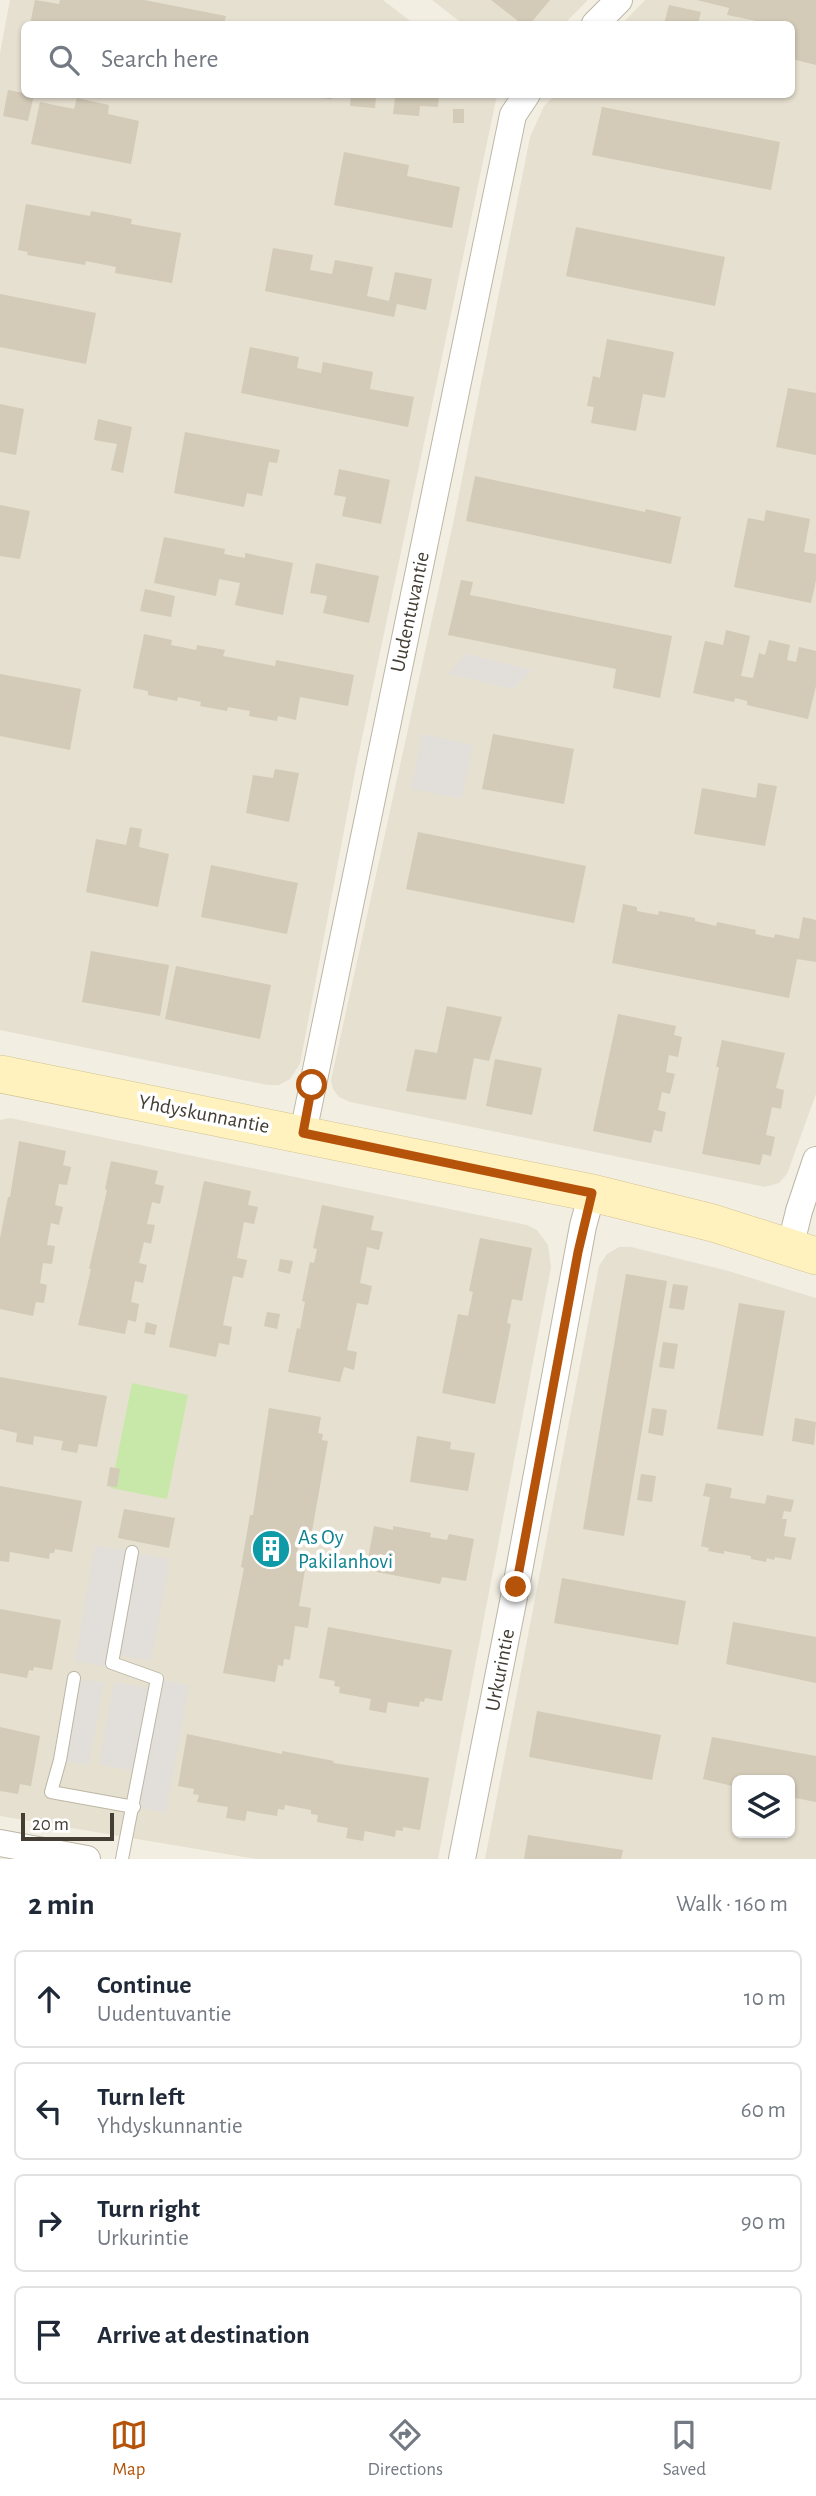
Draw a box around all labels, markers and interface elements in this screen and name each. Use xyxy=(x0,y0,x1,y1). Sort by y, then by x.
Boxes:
search box xyxy=(21,21,795,98)
icon: search xyxy=(45,41,83,79)
text: Search here xyxy=(101,46,219,72)
street label: Uudentuvantie xyxy=(387,550,433,674)
route start xyxy=(296,1069,327,1100)
street label: Yhdyskunnantie xyxy=(137,1091,271,1137)
place label: As Oy Pakilanhovi xyxy=(298,1527,393,1572)
building icon: As Oy Pakilanhovi xyxy=(250,1528,292,1570)
route end xyxy=(500,1571,531,1602)
street label: Urkurintie xyxy=(482,1627,518,1713)
map controls xyxy=(732,1775,795,1838)
button: layers xyxy=(732,1775,795,1838)
scale bar xyxy=(21,1810,114,1842)
text: 20 m xyxy=(32,1815,69,1834)
text: 2 min xyxy=(28,1890,95,1920)
text: Walk · 160 m xyxy=(676,1893,788,1916)
text: Continue xyxy=(97,1972,192,1998)
icon: ahead xyxy=(30,1980,68,2018)
text: 10 m xyxy=(744,1987,786,2010)
text: Uudentuvantie xyxy=(97,2003,231,2026)
text: Turn left xyxy=(97,2084,185,2110)
icon: left xyxy=(30,2092,68,2130)
text: 60 m xyxy=(741,2099,786,2122)
text: Yhdyskunnantie xyxy=(97,2115,243,2138)
text: Turn right xyxy=(97,2196,200,2222)
icon: right xyxy=(30,2204,68,2242)
text: 90 m xyxy=(741,2211,786,2234)
text: Urkurintie xyxy=(97,2227,189,2250)
icon: arrive xyxy=(30,2316,68,2354)
text: Arrive at destination xyxy=(97,2322,310,2348)
tab: Map xyxy=(110,2416,148,2481)
tab: Directions xyxy=(367,2416,443,2481)
tab: Saved xyxy=(663,2416,706,2481)

